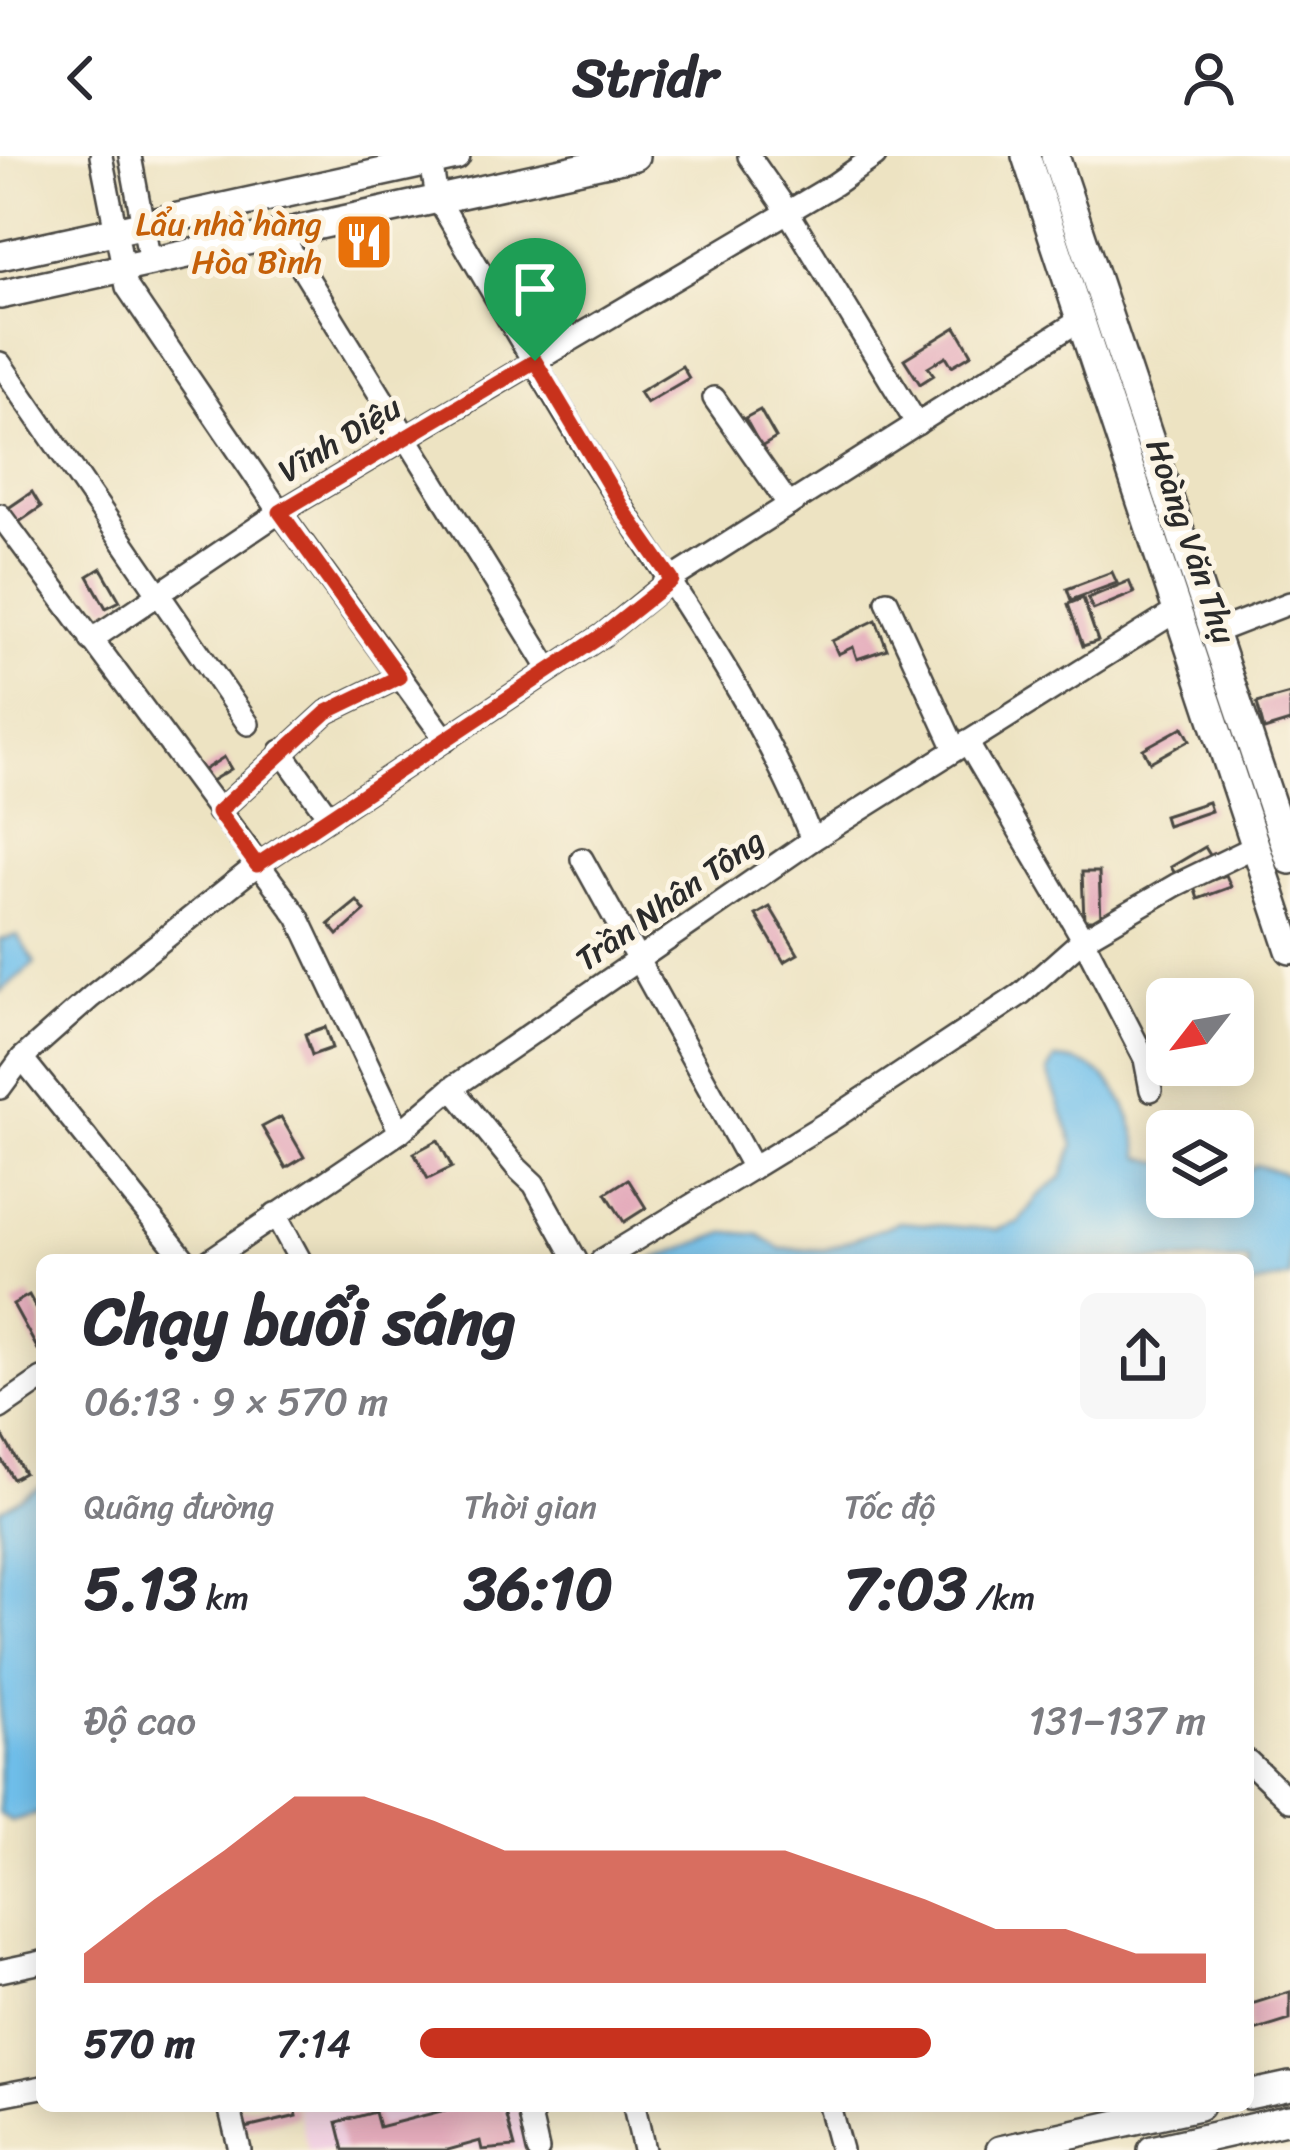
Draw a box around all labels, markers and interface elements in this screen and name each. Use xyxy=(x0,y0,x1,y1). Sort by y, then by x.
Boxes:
text: Stridr xyxy=(572,30,718,126)
icon: back xyxy=(48,45,114,111)
icon: person xyxy=(1176,45,1242,111)
place label: Lẩu nhà hàng Hòa Bình xyxy=(135,195,322,291)
restaurant icon: Lẩu nhà hàng Hòa Bình xyxy=(333,211,395,273)
pin xyxy=(484,238,586,361)
icon: arrive xyxy=(502,256,568,322)
street label: Vĩnh Diệu xyxy=(266,379,413,499)
street label: Hoàng Văn Thụ xyxy=(1129,431,1253,652)
street label: Trần Nhân Tông xyxy=(562,813,777,987)
north arrow xyxy=(1146,978,1254,1086)
map controls xyxy=(1146,978,1254,1218)
button: layers xyxy=(1146,1110,1254,1218)
text: Chạy buổi sáng xyxy=(84,1263,516,1380)
button: share xyxy=(1080,1293,1206,1419)
text: 06:13 · 9 × 570 m xyxy=(84,1367,388,1436)
text: Quãng đường xyxy=(84,1478,275,1536)
text: Thời gian xyxy=(464,1478,597,1536)
text: Tốc độ xyxy=(844,1478,935,1536)
text: 5.13 xyxy=(84,1536,197,1642)
text: 36:10 xyxy=(464,1536,613,1642)
text: 7:03 xyxy=(844,1536,967,1642)
text: km xyxy=(197,1569,249,1627)
text: /km xyxy=(967,1569,1035,1627)
text: Độ cao xyxy=(84,1686,196,1755)
text: 131–137 m xyxy=(1029,1686,1206,1755)
text: 570 m xyxy=(84,2009,195,2078)
text: 7:14 xyxy=(276,2009,351,2078)

